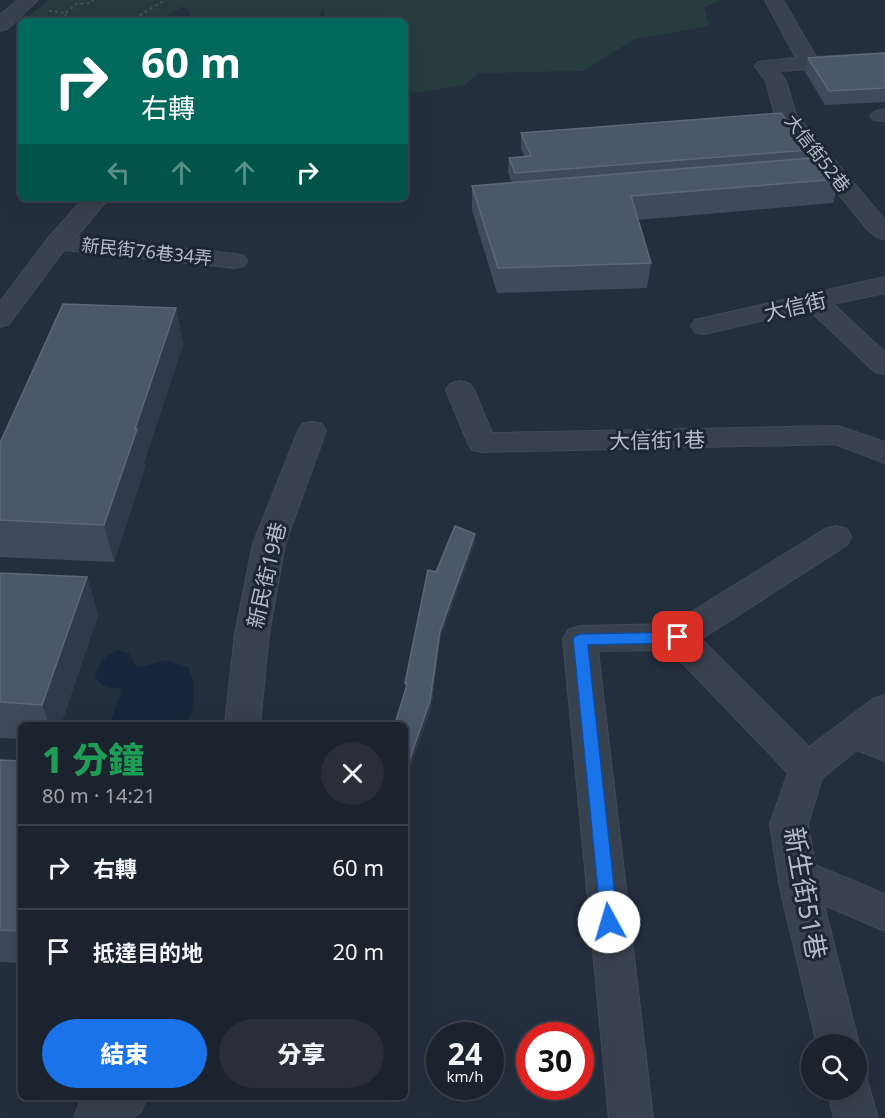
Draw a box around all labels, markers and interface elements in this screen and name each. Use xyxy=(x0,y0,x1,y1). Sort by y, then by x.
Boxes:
text: 60 m xyxy=(141,33,241,90)
icon: right xyxy=(42,42,120,120)
text: 右轉 xyxy=(141,89,195,126)
street label: 大信街52巷 xyxy=(780,109,856,197)
icon: left xyxy=(102,156,135,189)
icon: ahead xyxy=(165,156,198,189)
icon: ahead xyxy=(228,156,261,189)
icon: right xyxy=(291,156,324,189)
street label: 新民街76巷34弄 xyxy=(81,232,213,270)
street label: 大信街 xyxy=(761,285,829,327)
street label: 大信街1巷 xyxy=(609,425,705,455)
street label: 新民街19巷 xyxy=(240,519,292,631)
pin xyxy=(652,611,703,662)
icon: arrive xyxy=(661,620,694,653)
text: 1 分鐘 xyxy=(42,735,144,784)
button: close xyxy=(321,742,384,805)
text: 80 m · 14:21 xyxy=(42,782,156,809)
street label: 新生街51巷 xyxy=(777,824,835,962)
icon: right xyxy=(42,851,75,884)
text: 60 m xyxy=(333,852,384,882)
text: 右轉 xyxy=(93,853,137,883)
position arrow xyxy=(577,890,641,954)
icon: arrive xyxy=(42,935,75,968)
text: 20 m xyxy=(333,936,384,966)
text: 抵達目的地 xyxy=(93,937,203,967)
button: 結束 xyxy=(42,1019,207,1088)
button: 分享 xyxy=(219,1019,384,1088)
speed limit sign: 30 xyxy=(516,1022,594,1100)
text: 24 xyxy=(448,1033,482,1074)
map controls xyxy=(801,1034,867,1100)
button: search xyxy=(801,1034,867,1100)
text: km/h xyxy=(447,1066,483,1086)

